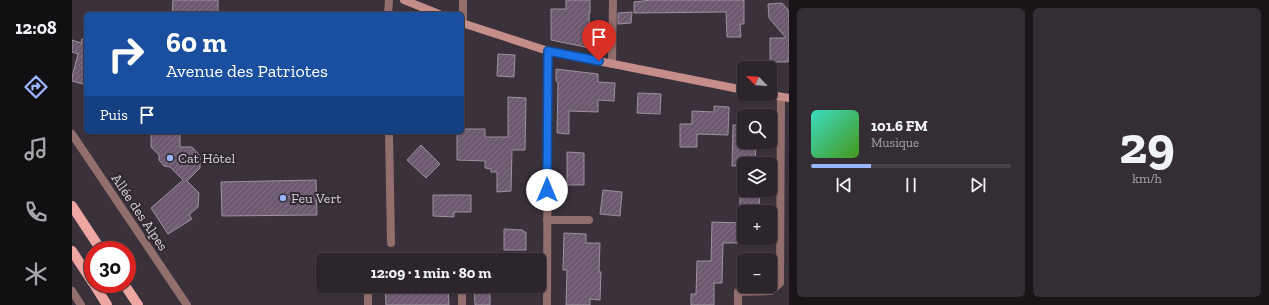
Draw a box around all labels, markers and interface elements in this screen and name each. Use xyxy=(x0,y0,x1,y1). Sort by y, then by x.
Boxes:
text: 12:08 xyxy=(15,17,57,39)
pin xyxy=(582,20,616,61)
text: 60 m xyxy=(166,26,227,59)
icon: arrive xyxy=(588,26,610,48)
icon: right xyxy=(100,28,152,80)
text: Avenue des Patriotes xyxy=(166,60,328,82)
north arrow xyxy=(737,61,777,101)
map controls xyxy=(737,61,777,293)
icon: directions xyxy=(22,73,50,101)
icon: arrive xyxy=(136,104,158,126)
text: Puis xyxy=(100,106,128,124)
button: search xyxy=(737,109,777,149)
text: 29 xyxy=(1119,114,1175,176)
text: 101.6 FM xyxy=(871,117,928,135)
icon: music xyxy=(22,135,50,163)
text: Musique xyxy=(871,135,919,150)
place label: Cat Hôtel xyxy=(178,150,235,167)
marker: Cat Hôtel xyxy=(165,153,175,163)
button: layers xyxy=(737,157,777,197)
position arrow xyxy=(526,169,568,211)
street label: Allée des Alpes xyxy=(108,171,172,254)
text: km/h xyxy=(1132,171,1162,186)
icon: previous xyxy=(833,174,855,196)
icon: pause xyxy=(900,174,922,196)
icon: next xyxy=(967,174,989,196)
place label: Feu Vert xyxy=(291,190,342,207)
marker: Feu Vert xyxy=(278,193,288,203)
icon: phone xyxy=(22,198,50,226)
button: + xyxy=(737,205,777,245)
speed limit sign: 30 xyxy=(84,241,136,293)
button: − xyxy=(737,253,777,293)
icon: climate xyxy=(22,260,50,288)
text: 12:09 · 1 min · 80 m xyxy=(371,264,491,282)

